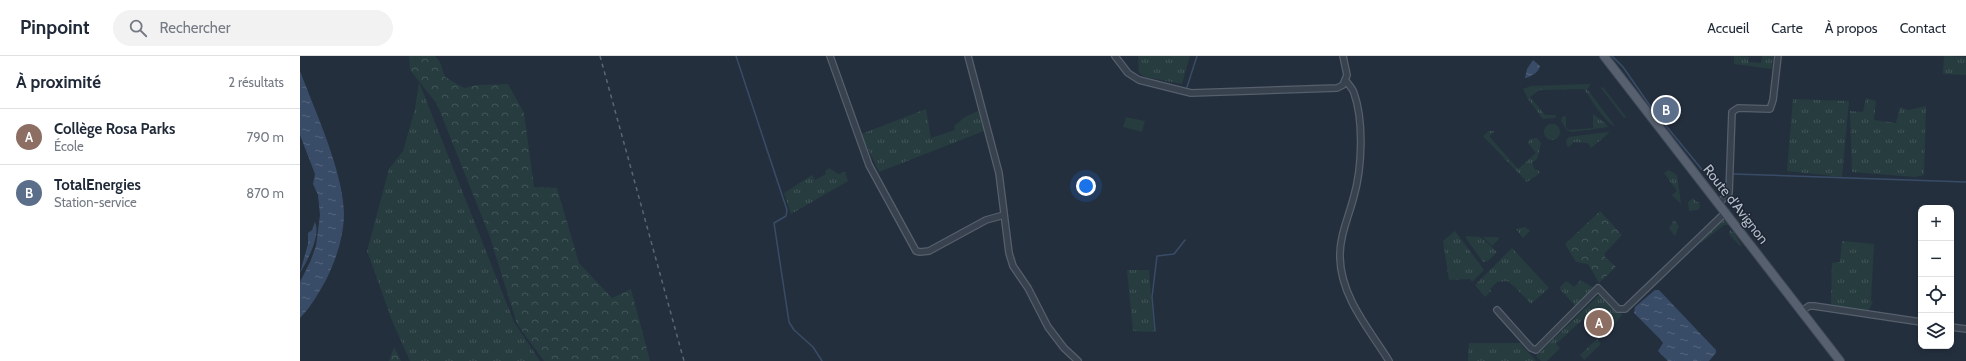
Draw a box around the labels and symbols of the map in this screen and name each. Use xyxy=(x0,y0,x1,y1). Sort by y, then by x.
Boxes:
pin: B xyxy=(1653,95,1679,125)
street label: Route d'Avignon xyxy=(1699,161,1773,248)
your location xyxy=(1076,176,1096,196)
pin: A xyxy=(1586,308,1612,338)

